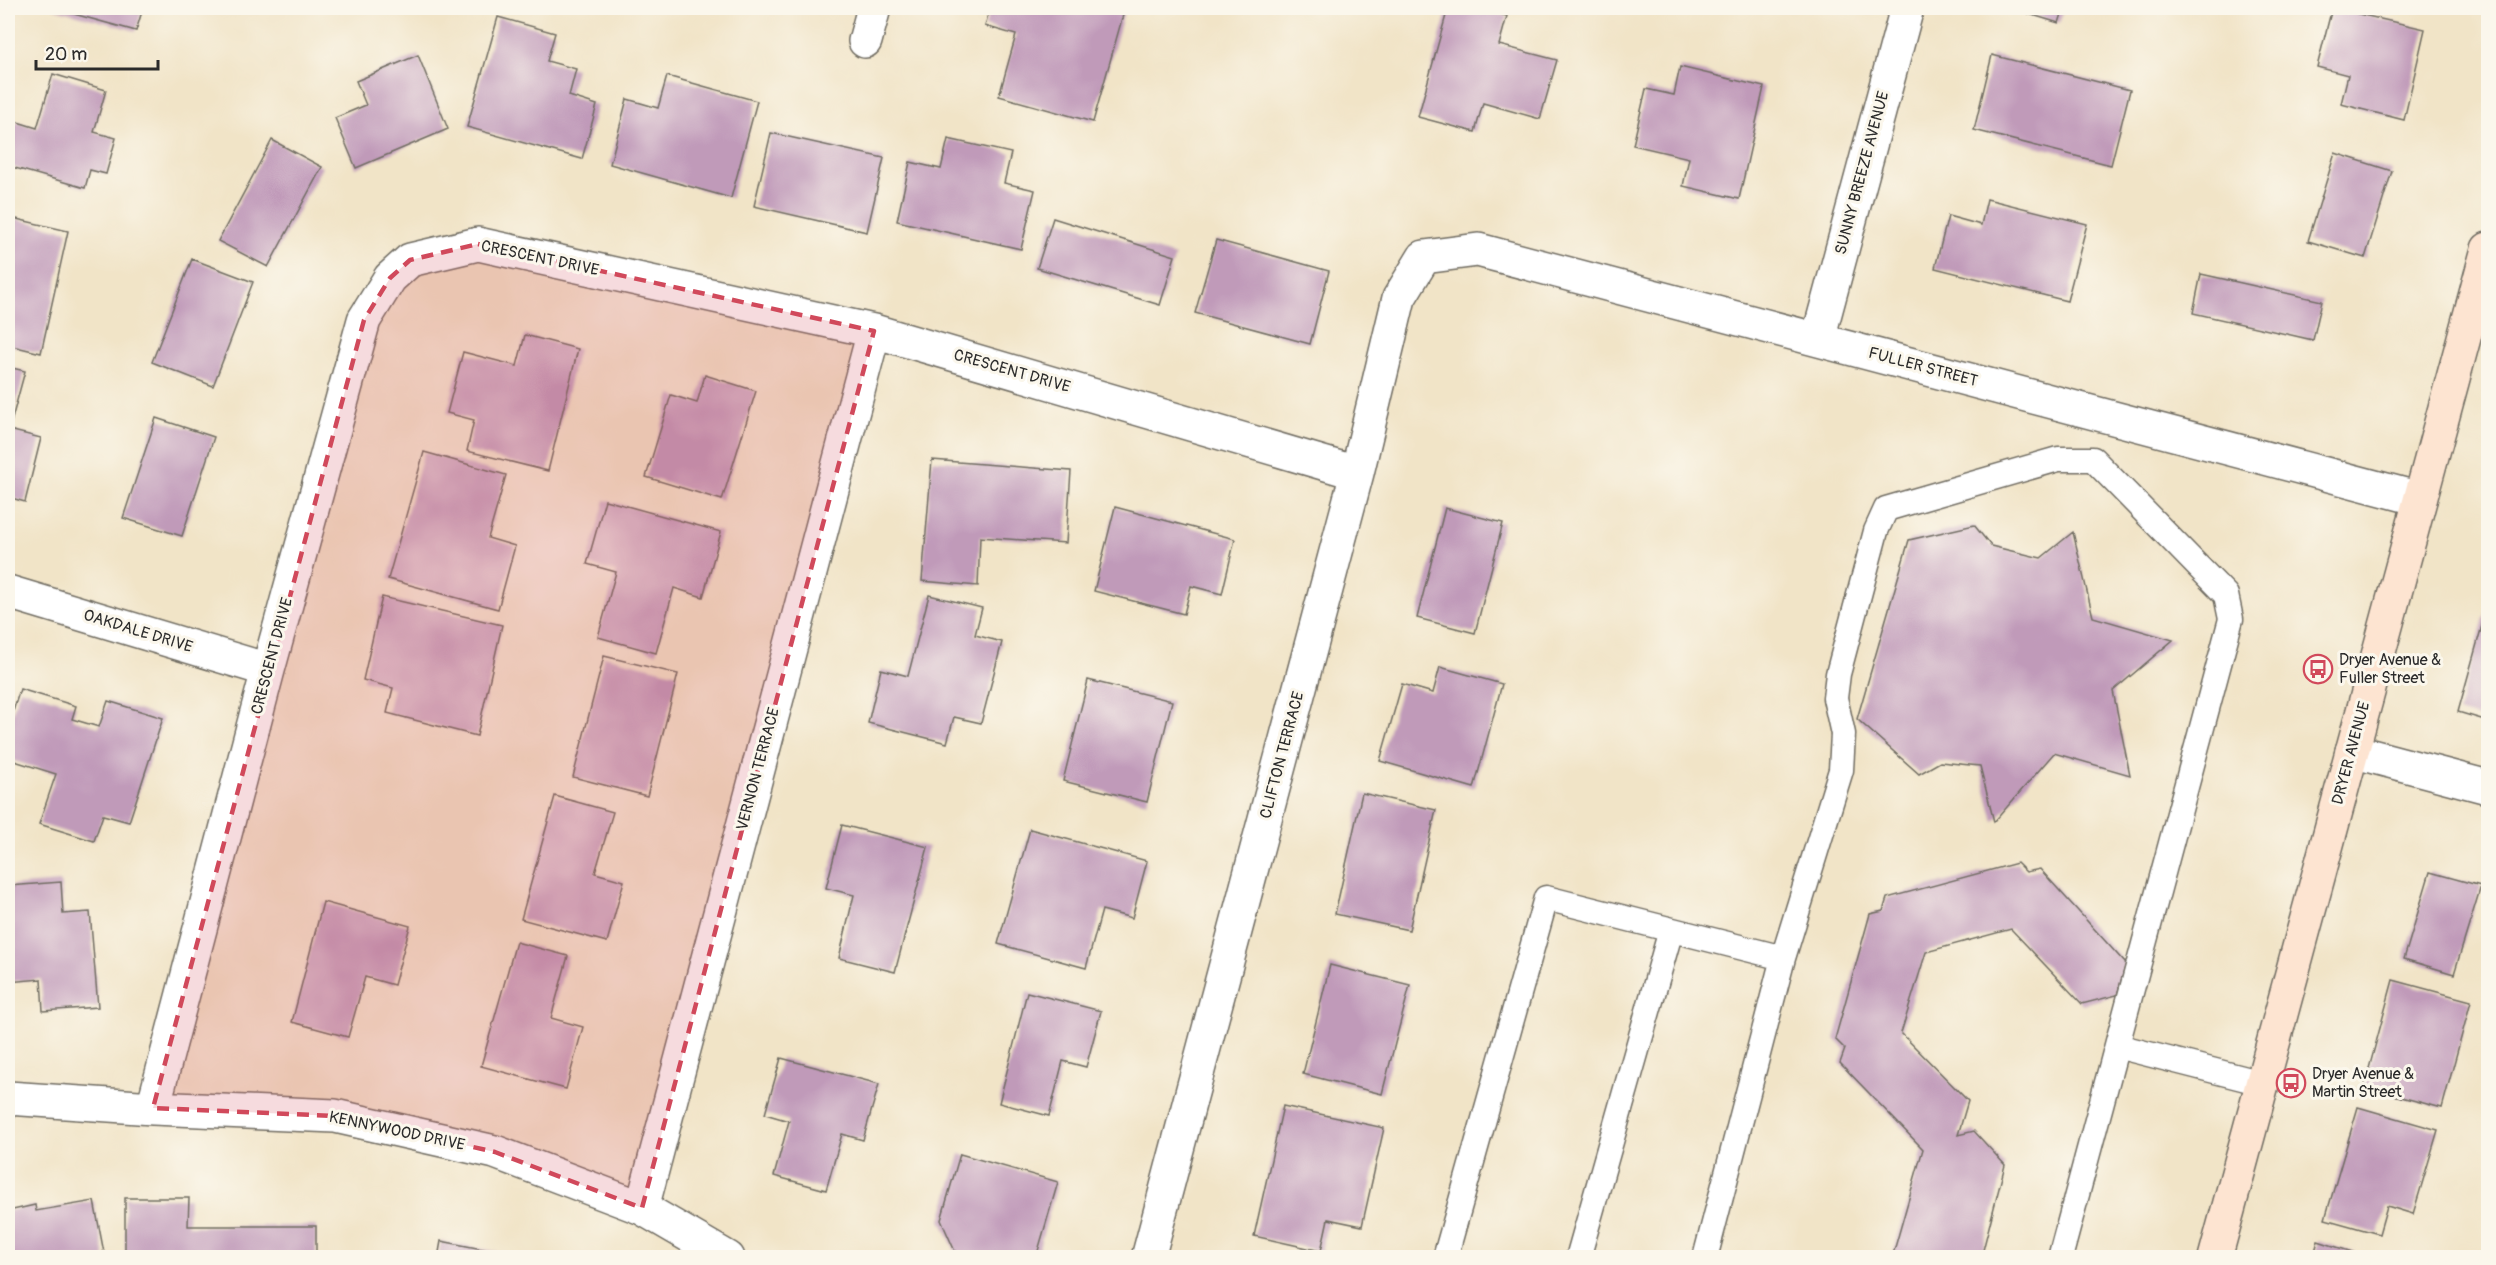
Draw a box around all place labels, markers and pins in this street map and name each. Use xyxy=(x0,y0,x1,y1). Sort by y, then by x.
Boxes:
place label: Dryer Avenue & Fuller Street xyxy=(2339,650,2441,688)
bus stop icon: Dryer Avenue & Fuller Street xyxy=(2302,653,2334,685)
place label: Dryer Avenue & Martin Street xyxy=(2312,1064,2414,1102)
bus stop icon: Dryer Avenue & Martin Street xyxy=(2275,1067,2307,1099)

